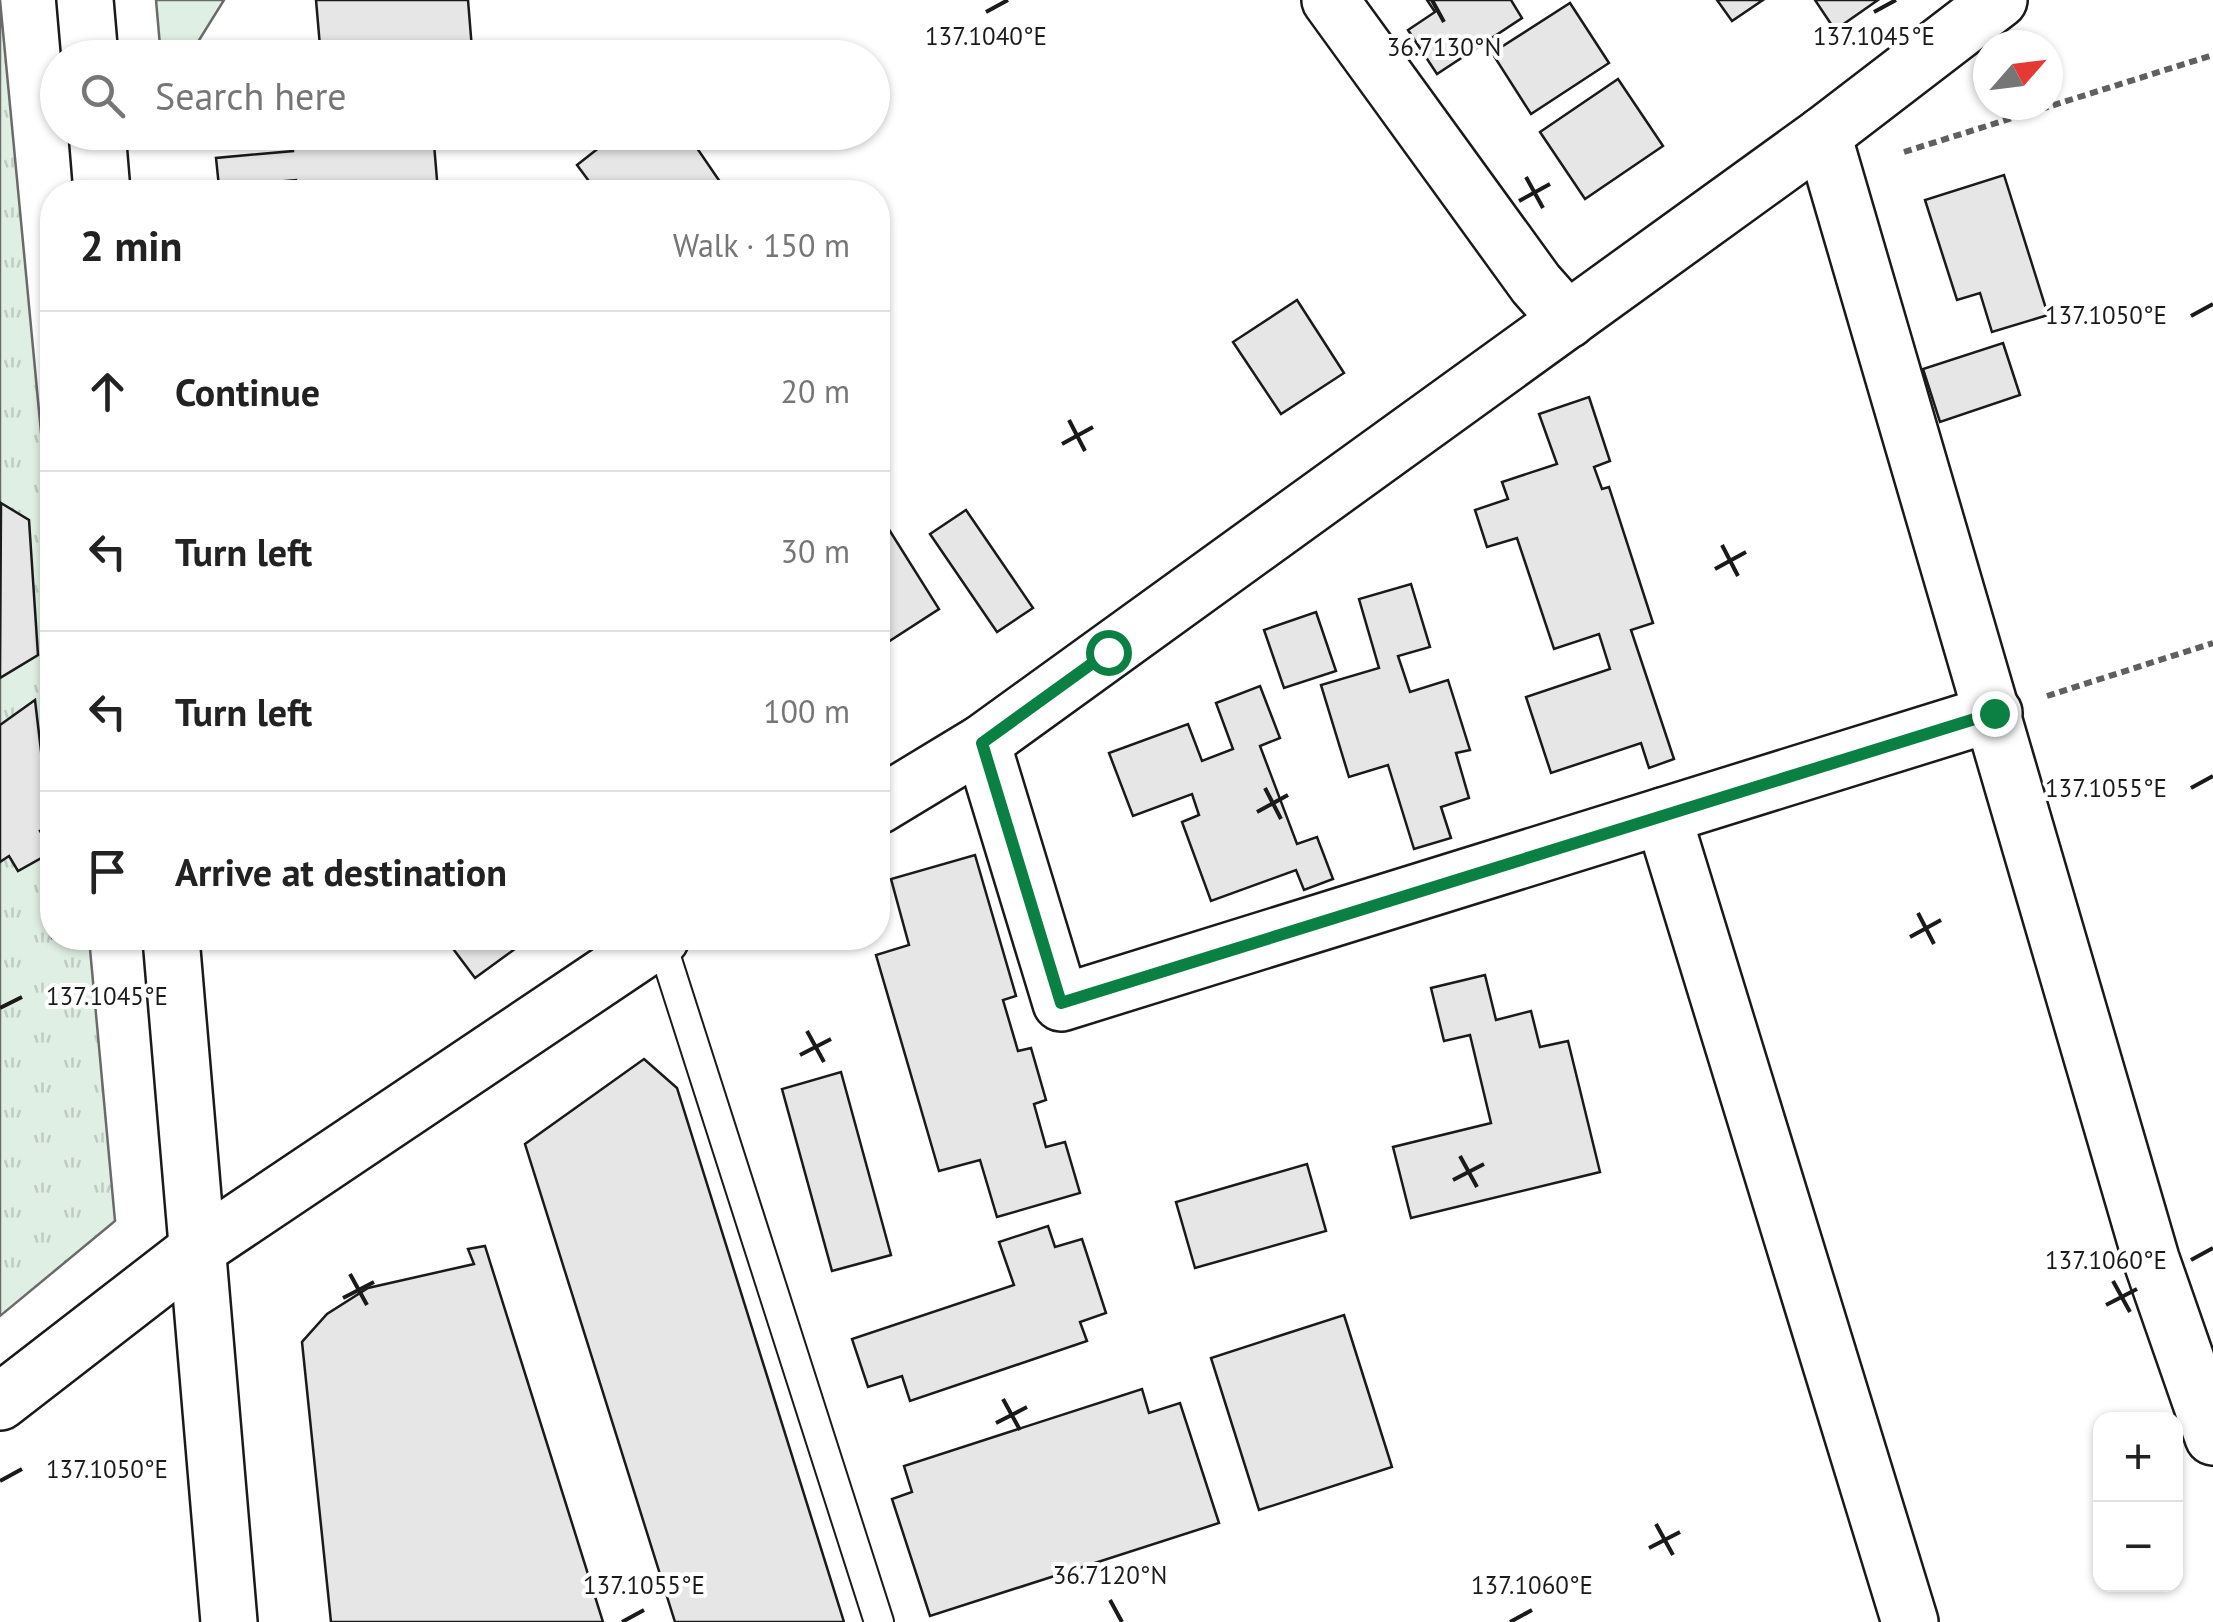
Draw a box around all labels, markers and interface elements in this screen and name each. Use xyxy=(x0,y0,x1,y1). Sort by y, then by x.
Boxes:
text: 137.1040°E xyxy=(925,20,1047,52)
text: 137.1045°E xyxy=(1813,20,1935,52)
north arrow xyxy=(1973,30,2063,120)
text: 36.7130°N xyxy=(1387,31,1501,63)
search box xyxy=(40,40,890,150)
icon: search xyxy=(75,68,130,123)
text: Search here xyxy=(155,71,347,120)
text: 2 min xyxy=(80,218,182,273)
text: Walk · 150 m xyxy=(673,224,850,266)
text: 137.1050°E xyxy=(2045,299,2167,331)
icon: ahead xyxy=(80,364,135,419)
text: Continue xyxy=(175,367,320,416)
text: 20 m xyxy=(781,370,850,412)
icon: left xyxy=(80,524,135,579)
text: Turn left xyxy=(175,527,312,576)
text: 30 m xyxy=(781,530,850,572)
route start xyxy=(1086,630,1132,676)
icon: left xyxy=(80,684,135,739)
text: Turn left xyxy=(175,687,312,736)
text: 100 m xyxy=(763,690,850,732)
route end xyxy=(1972,691,2018,737)
text: 137.1055°E xyxy=(2045,772,2167,804)
icon: arrive xyxy=(80,844,135,899)
text: Arrive at destination xyxy=(175,847,507,896)
text: 137.1045°E xyxy=(46,980,168,1012)
text: 137.1060°E xyxy=(2045,1244,2167,1276)
map controls xyxy=(2093,1412,2183,1592)
button: + xyxy=(2093,1412,2183,1502)
text: 137.1050°E xyxy=(46,1453,168,1485)
button: − xyxy=(2093,1502,2183,1592)
text: 36.7120°N xyxy=(1053,1559,1167,1591)
text: 137.1055°E xyxy=(583,1569,705,1601)
text: 137.1060°E xyxy=(1471,1569,1593,1601)

